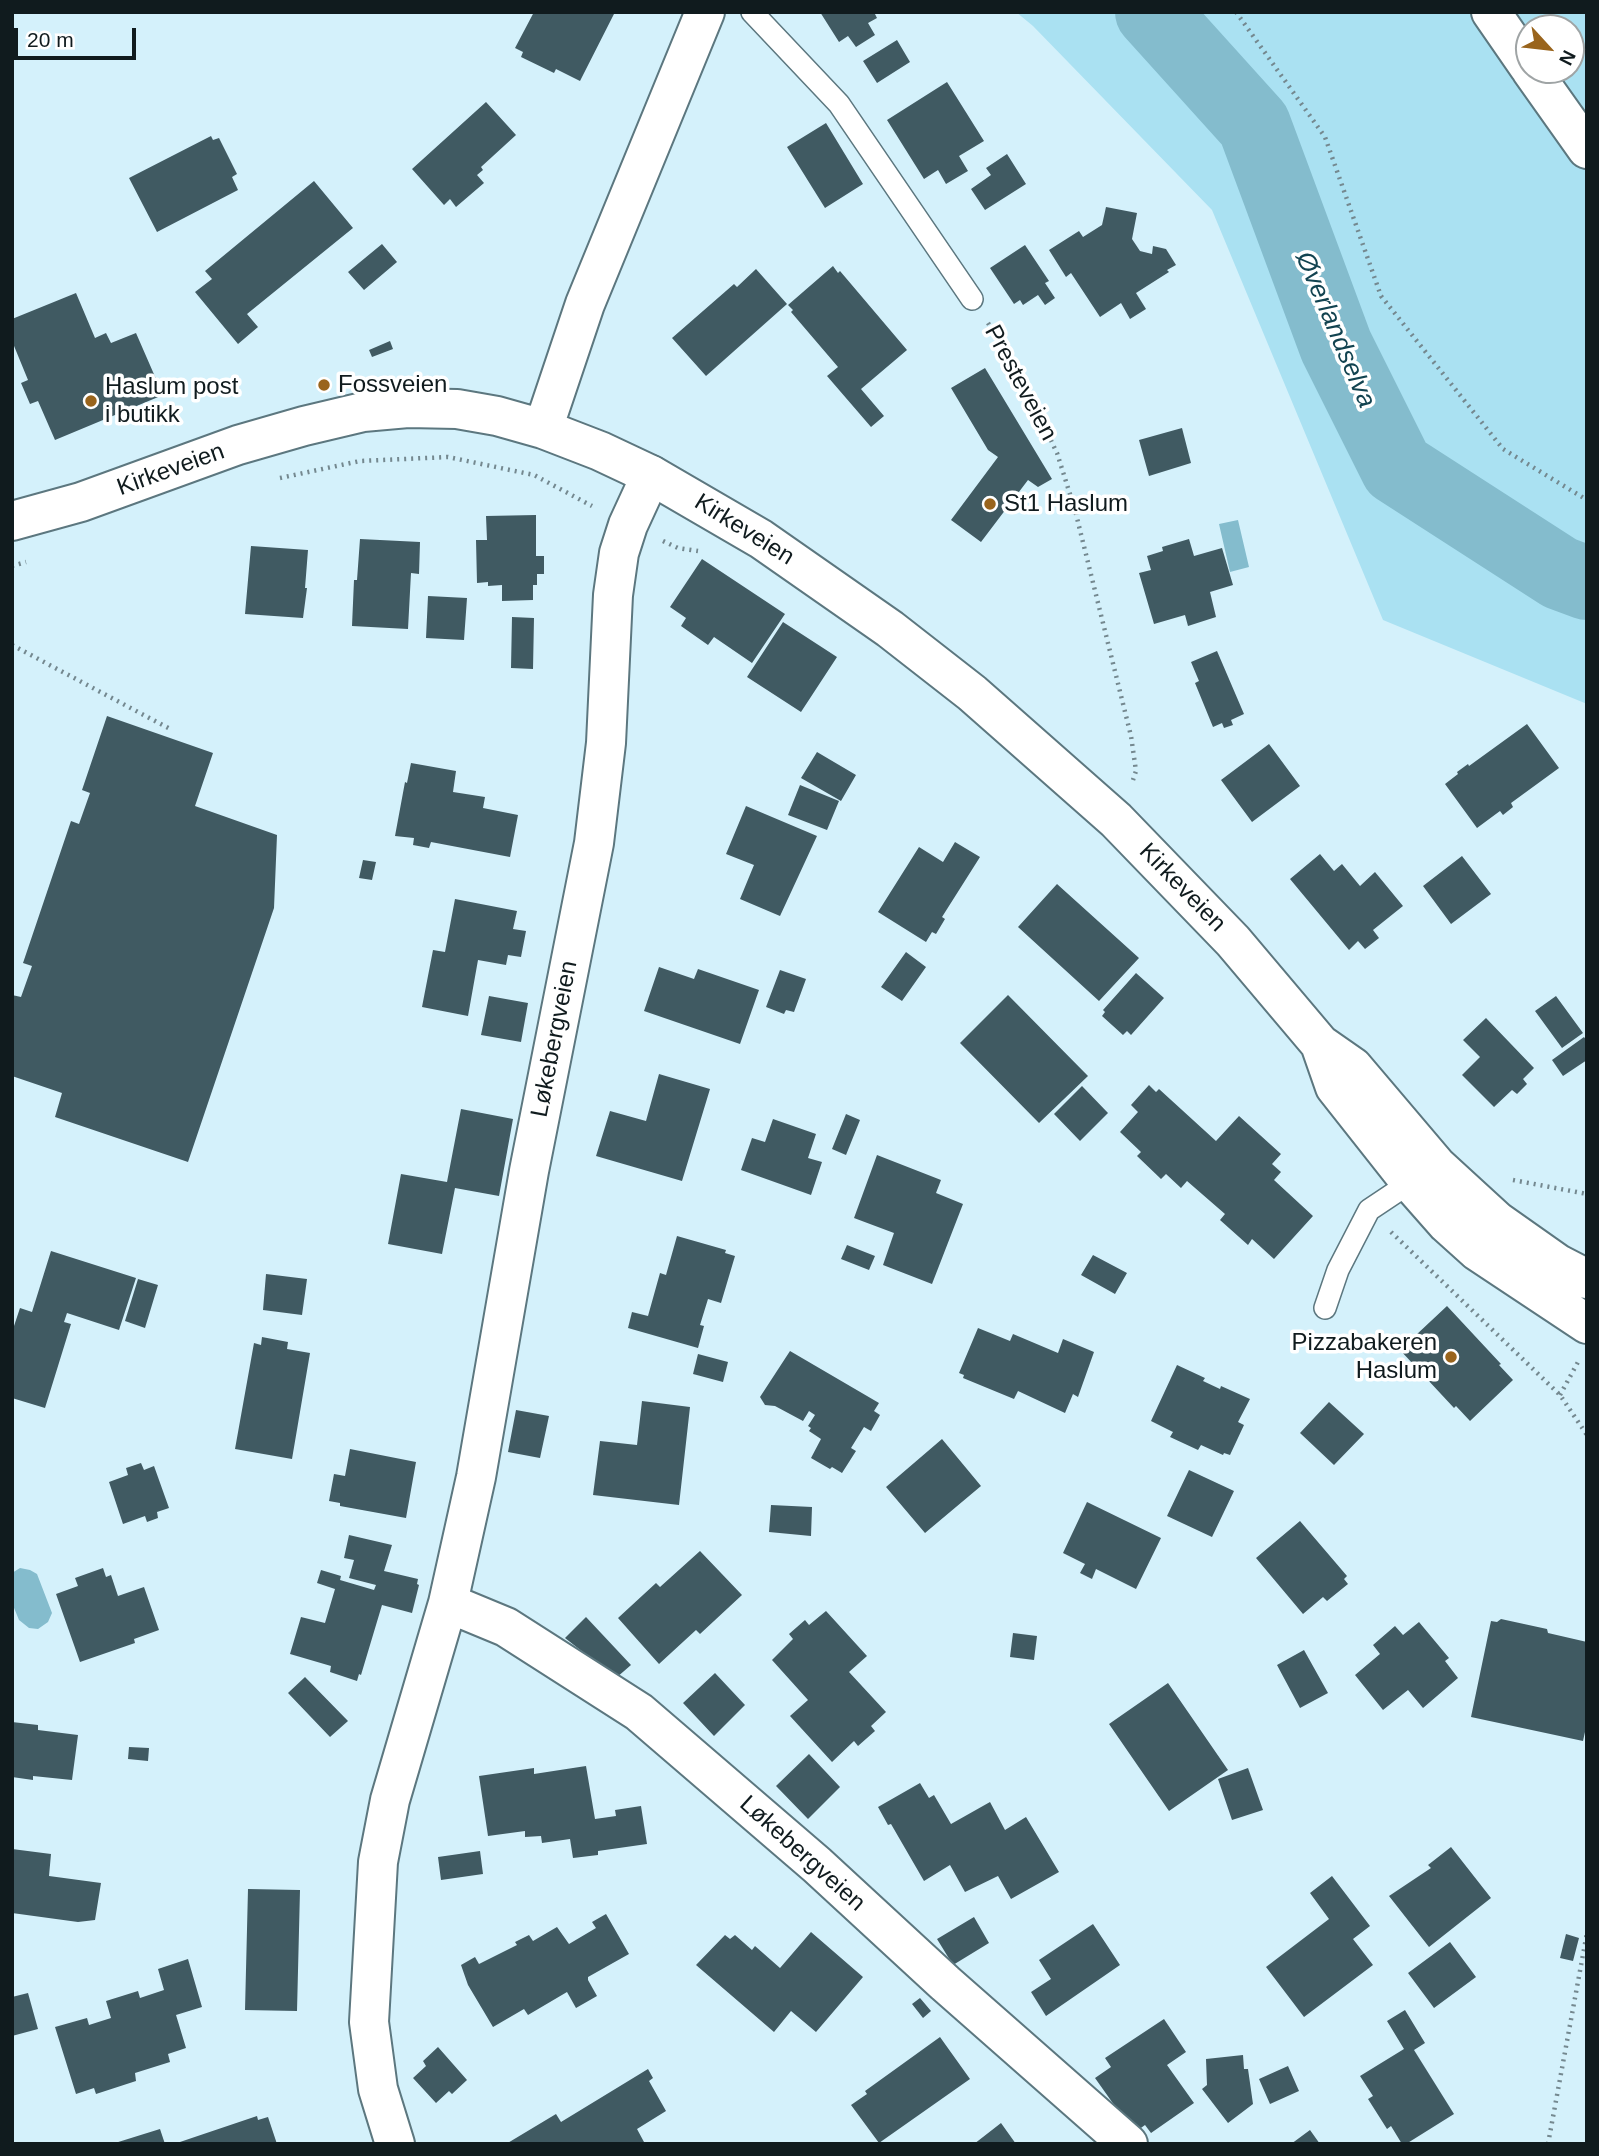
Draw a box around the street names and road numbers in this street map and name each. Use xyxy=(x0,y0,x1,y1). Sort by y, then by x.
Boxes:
street label: Presteveien xyxy=(978,320,1062,446)
street label: Kirkeveien xyxy=(113,437,229,503)
street label: Kirkeveien xyxy=(689,488,799,572)
street label: Kirkeveien xyxy=(1133,838,1231,938)
street label: Løkebergveien xyxy=(526,958,584,1120)
street label: Løkebergveien xyxy=(733,1790,871,1918)

